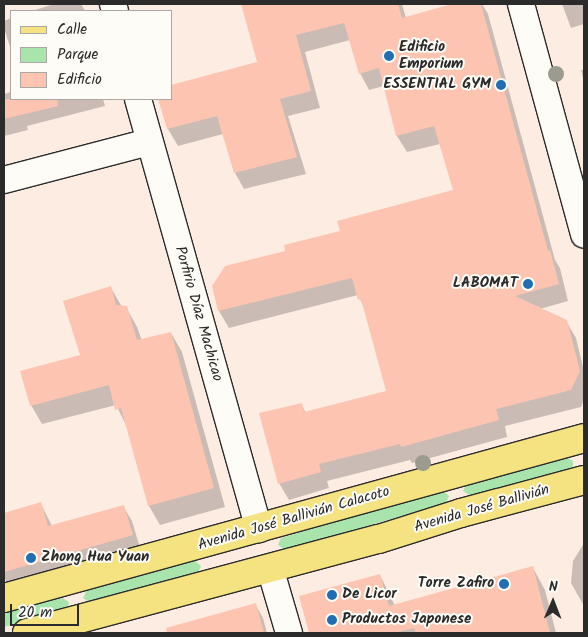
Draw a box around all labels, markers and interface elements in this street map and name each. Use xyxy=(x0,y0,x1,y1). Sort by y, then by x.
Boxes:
legend xyxy=(10,10,172,100)
text: Calle xyxy=(57,18,87,42)
place label: Edificio Emporium xyxy=(399,38,463,73)
text: Parque xyxy=(57,43,98,67)
marker: Edificio Emporium xyxy=(383,50,395,62)
text: Edificio xyxy=(57,68,102,92)
place label: ESSENTIAL GYM xyxy=(384,76,491,94)
marker: ESSENTIAL GYM xyxy=(495,79,507,91)
street label: Porfirio Díaz Machicao xyxy=(170,244,226,384)
place label: LABOMAT xyxy=(453,275,518,293)
marker: LABOMAT xyxy=(522,278,534,290)
street label: Avenida José Ballivián xyxy=(412,481,552,537)
street label: Avenida José Ballivián Calacoto xyxy=(196,483,392,555)
place label: Zhong Hua Yuan xyxy=(41,549,149,567)
marker: Zhong Hua Yuan xyxy=(25,552,37,564)
place label: Torre Zafiro xyxy=(418,575,494,593)
text: N xyxy=(549,576,558,598)
north arrow xyxy=(528,577,578,627)
marker: Torre Zafiro xyxy=(498,578,510,590)
place label: De Licor xyxy=(342,586,397,604)
marker: De Licor xyxy=(326,589,338,601)
scale bar xyxy=(12,594,81,626)
text: 20 m xyxy=(18,601,52,625)
place label: Productos Japonese xyxy=(342,611,471,629)
marker: Productos Japonese xyxy=(326,614,338,626)

